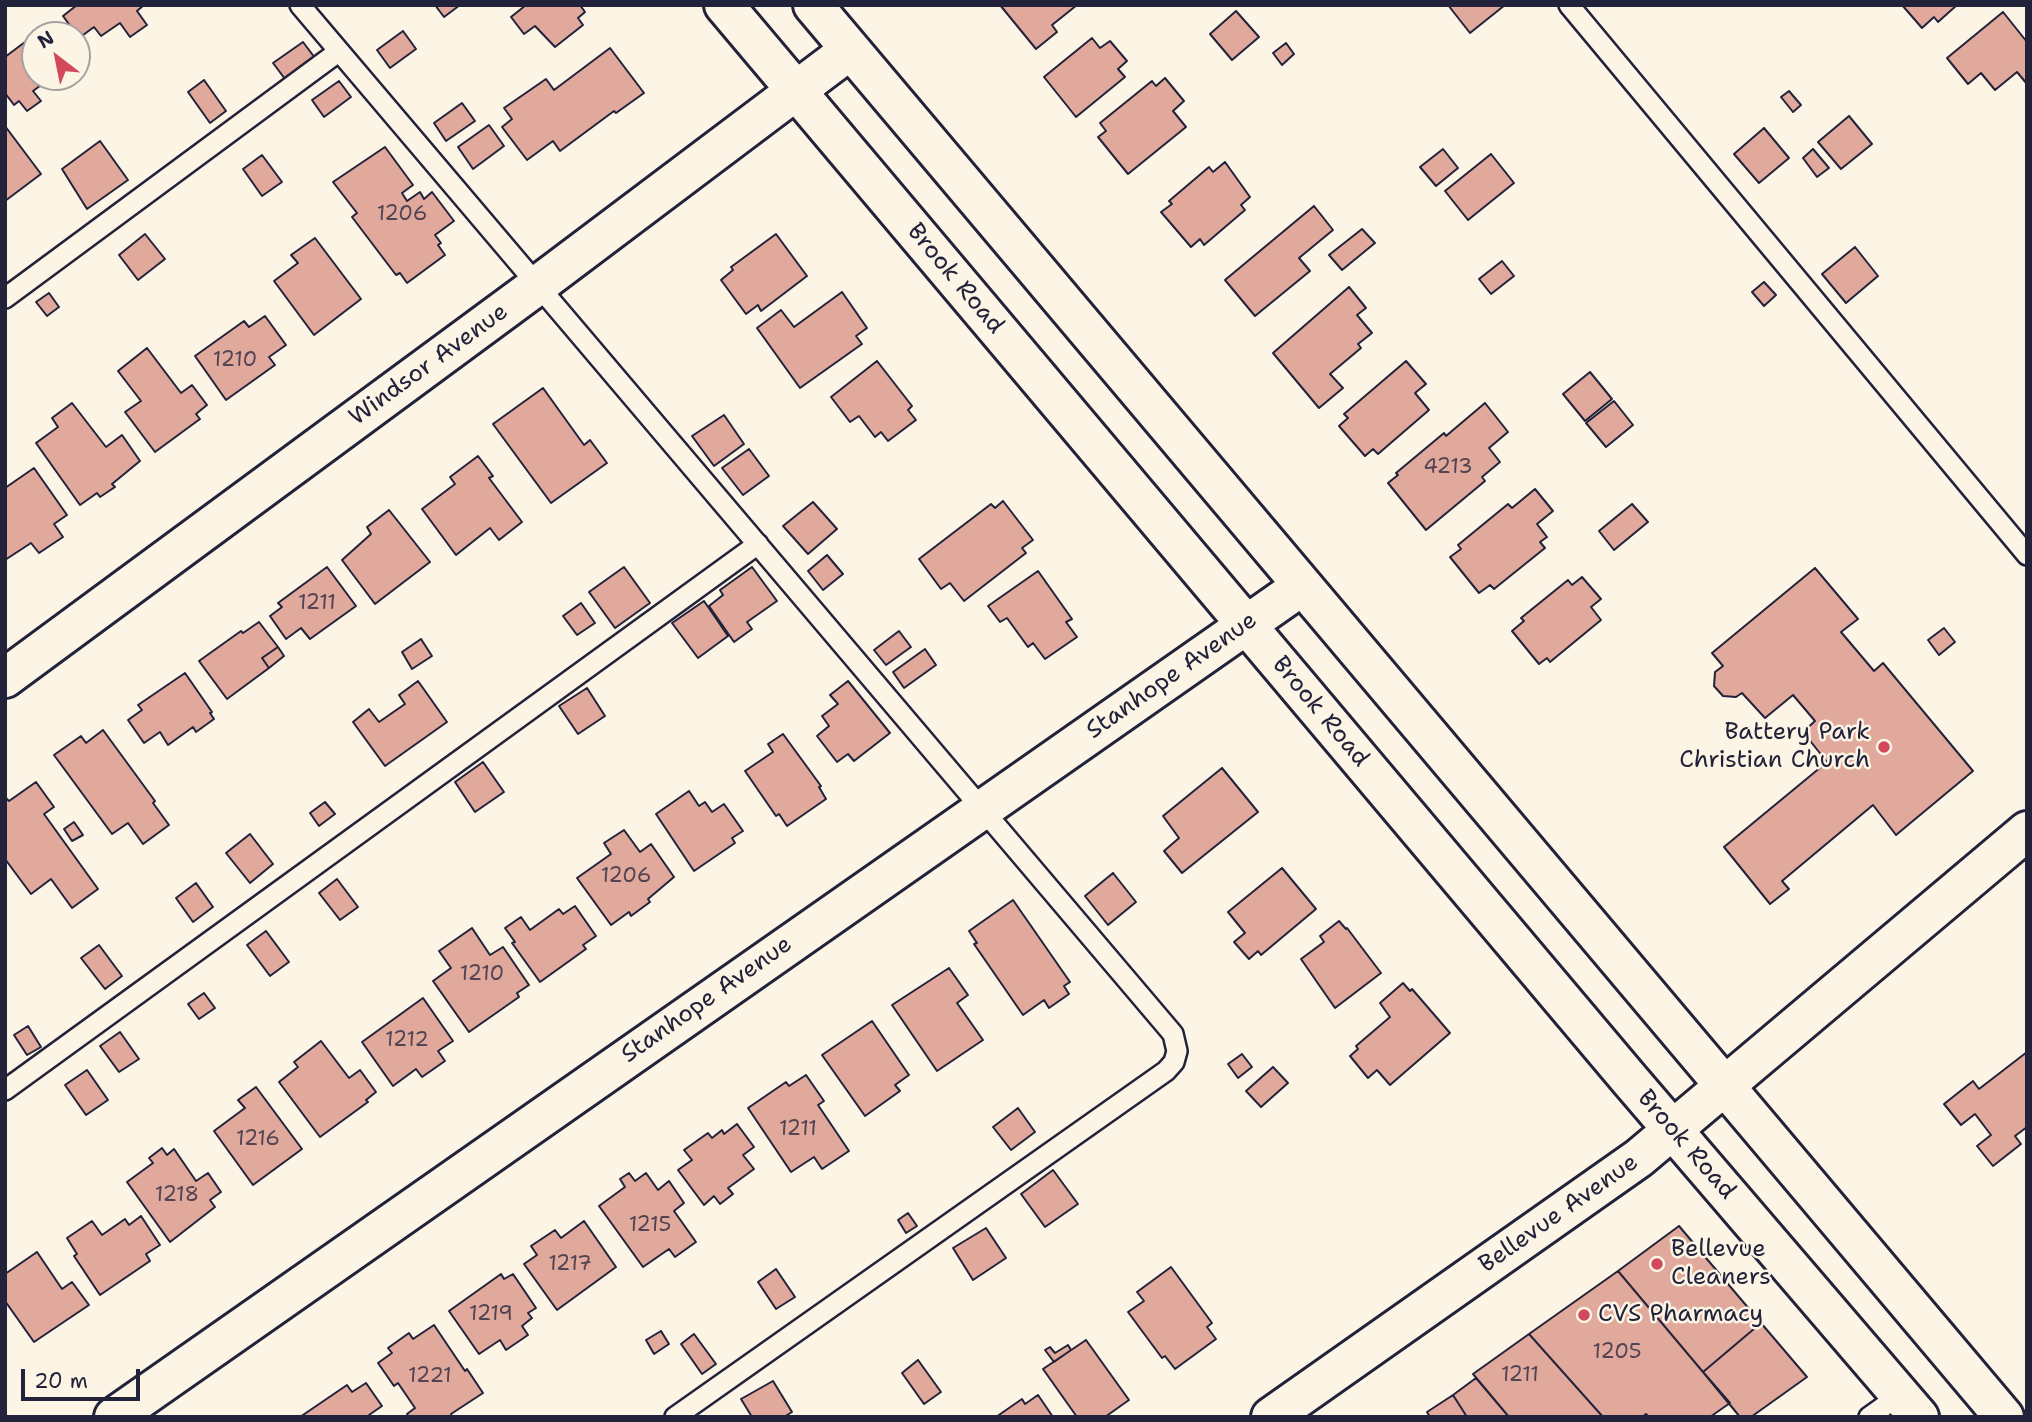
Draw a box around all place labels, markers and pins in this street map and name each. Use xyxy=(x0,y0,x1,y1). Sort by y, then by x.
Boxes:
place label: Battery Park Christian Church xyxy=(1679,719,1870,775)
marker: Battery Park Christian Church xyxy=(1876,739,1892,755)
place label: Bellevue Cleaners xyxy=(1671,1236,1771,1292)
marker: Bellevue Cleaners xyxy=(1649,1256,1665,1272)
place label: CVS Pharmacy xyxy=(1598,1301,1763,1329)
marker: CVS Pharmacy xyxy=(1576,1307,1592,1323)

